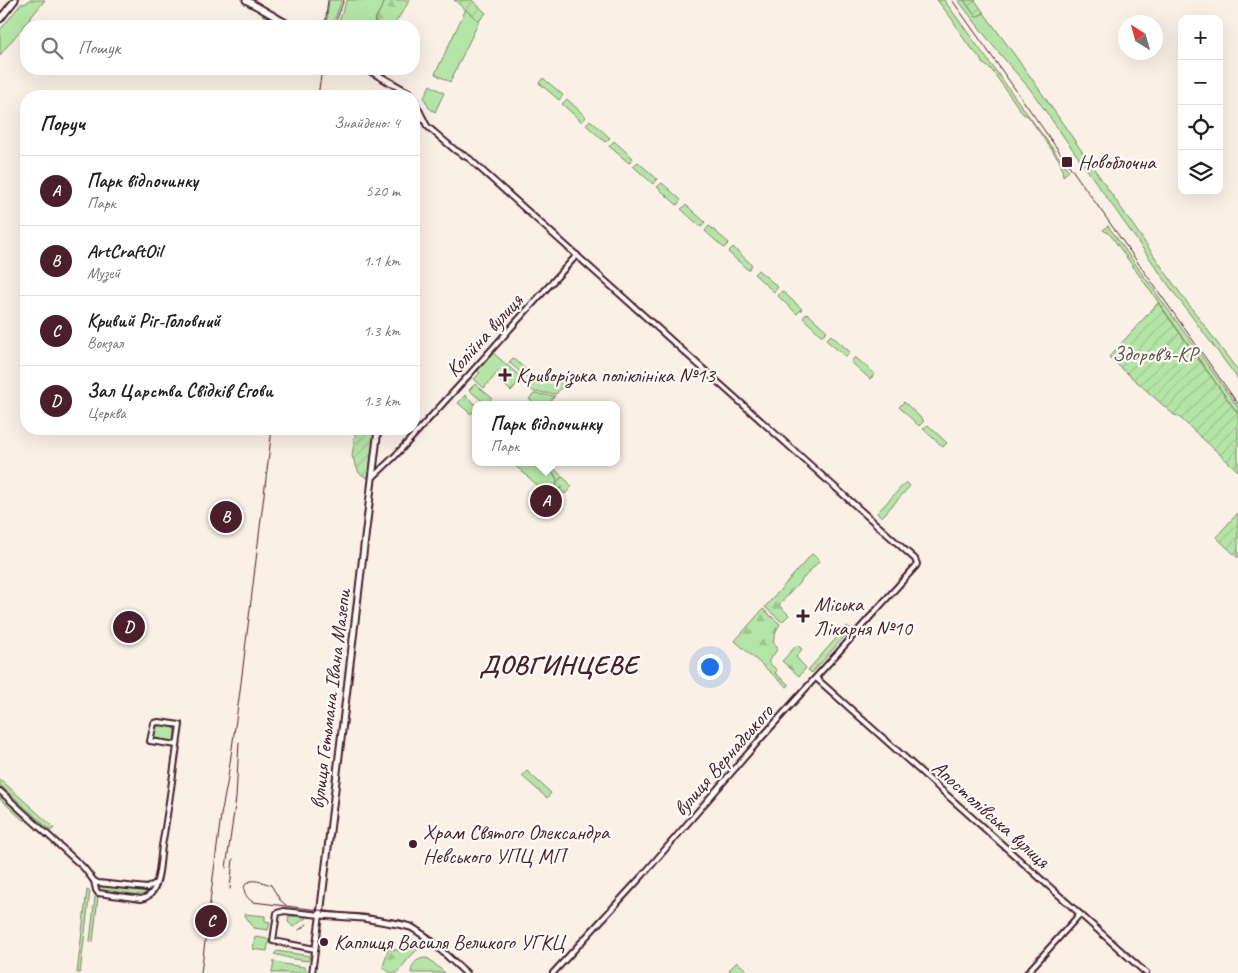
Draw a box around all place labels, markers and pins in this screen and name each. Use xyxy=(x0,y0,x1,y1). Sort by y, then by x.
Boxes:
place label: Новоблочна xyxy=(1078,149,1157,175)
marker: Новоблочна xyxy=(1060,155,1074,169)
place label: Криворізька поліклініка №13 xyxy=(516,362,716,389)
marker: Криворізька поліклініка №13 xyxy=(498,368,512,382)
pin: A xyxy=(530,482,562,520)
pin: B xyxy=(210,498,242,536)
place label: Міська Лікарня №10 xyxy=(814,591,914,641)
pin: D xyxy=(113,608,145,646)
marker: Міська Лікарня №10 xyxy=(796,609,810,623)
place label: Храм Святого Олександра Невського УПЦ МП xyxy=(423,819,611,869)
marker: Храм Святого Олександра Невського УПЦ МП xyxy=(407,838,419,850)
pin: C xyxy=(195,902,227,940)
place label: Каплиця Василя Великого УГКЦ xyxy=(334,929,567,955)
marker: Каплиця Василя Великого УГКЦ xyxy=(318,936,330,948)

